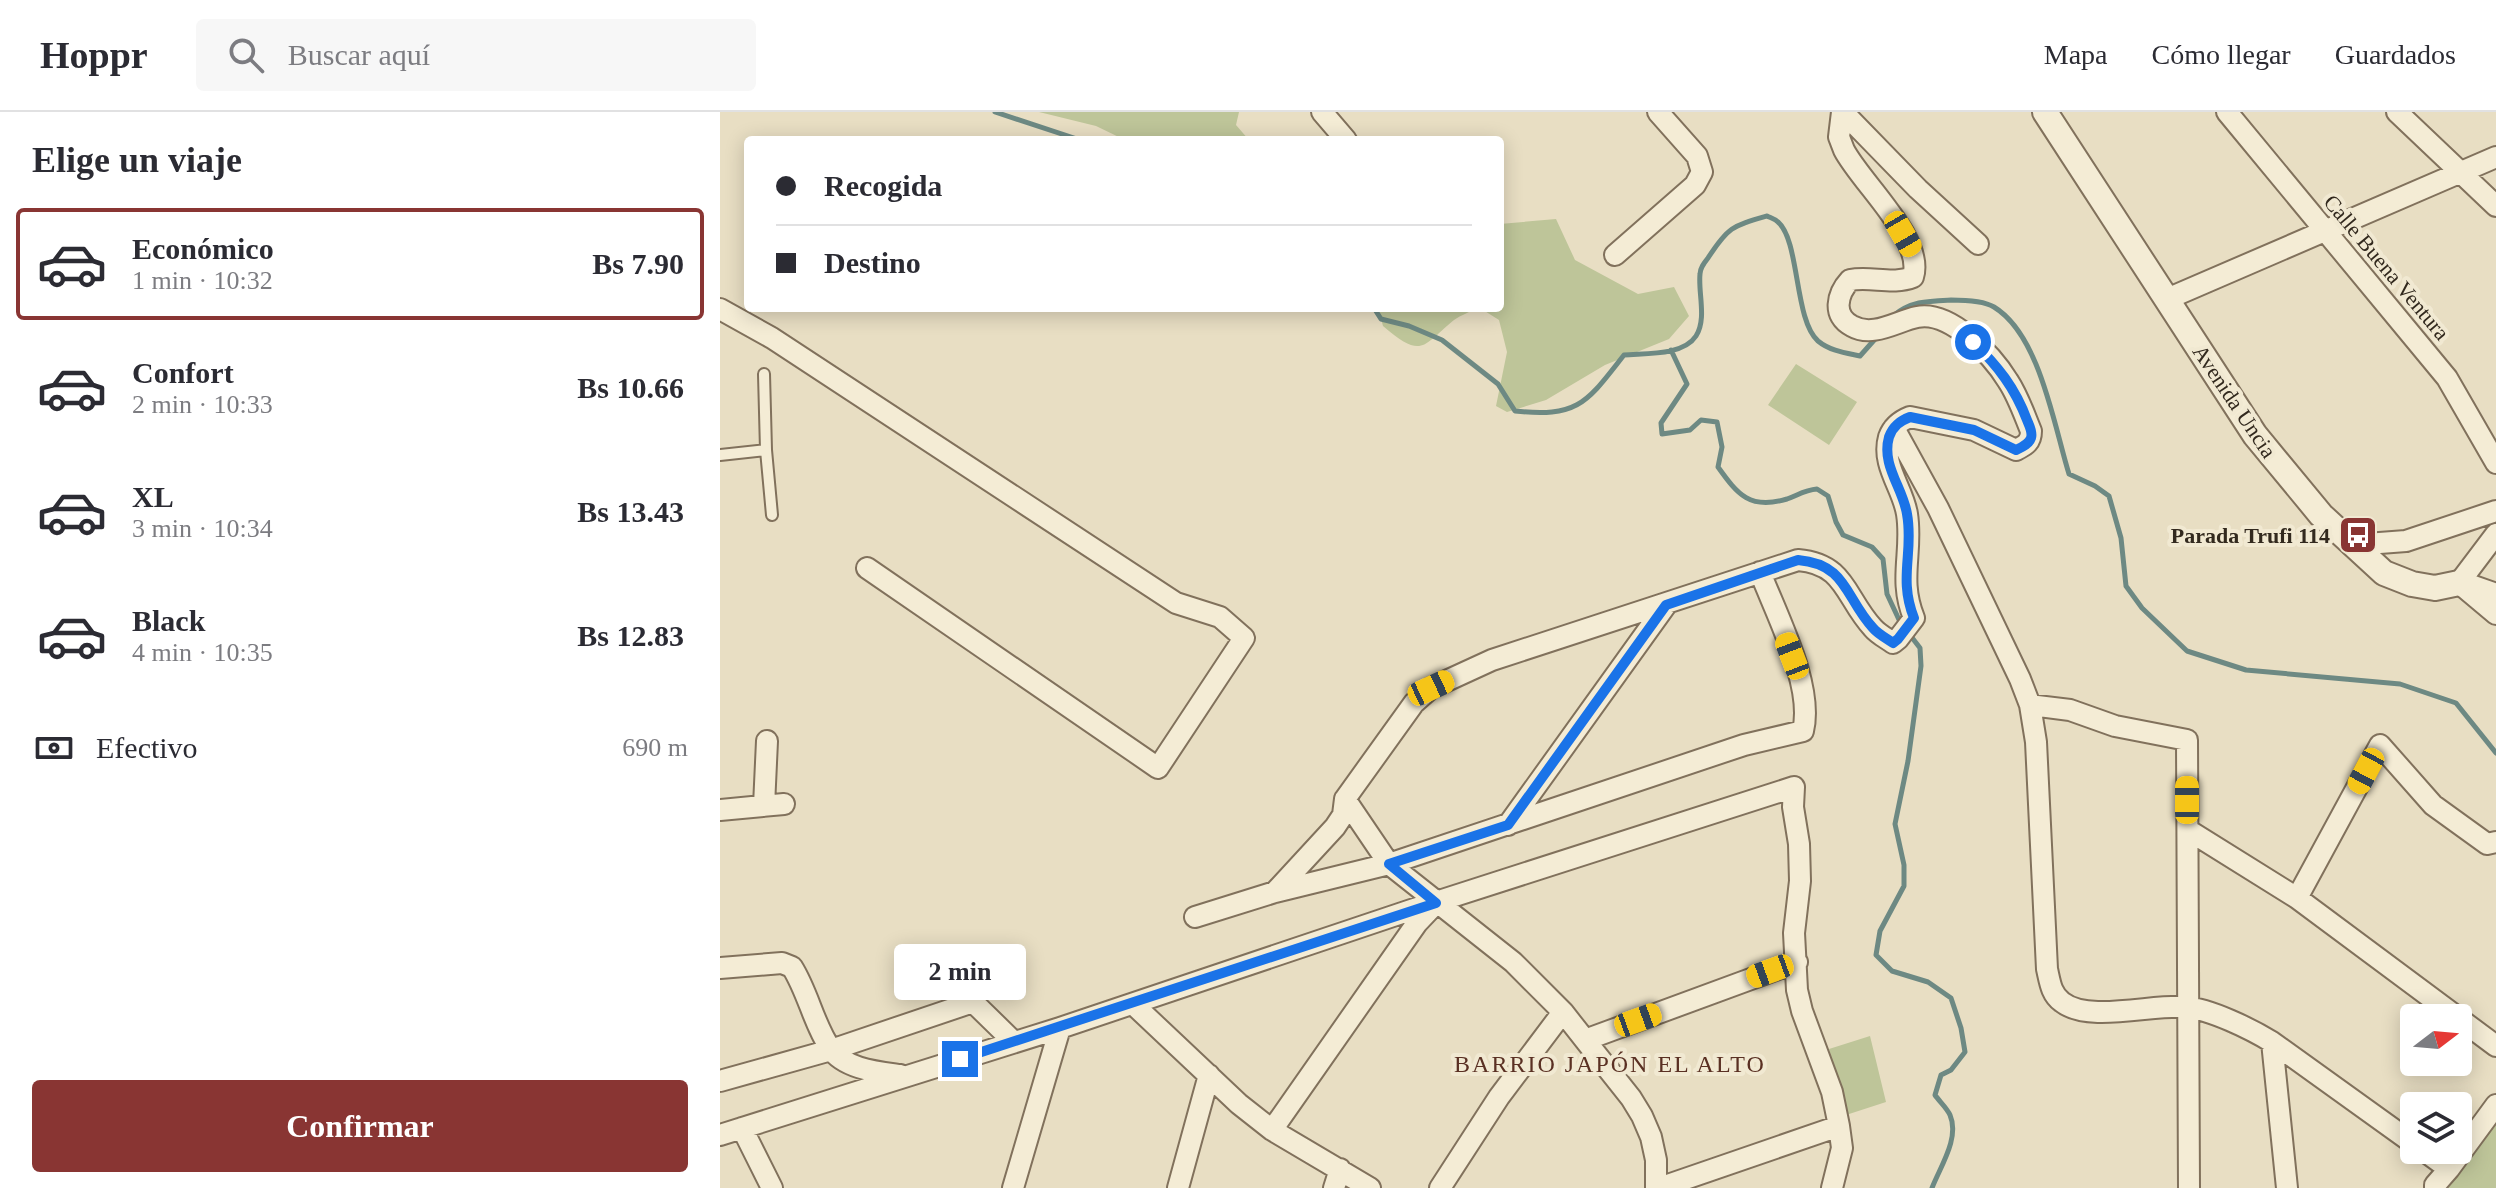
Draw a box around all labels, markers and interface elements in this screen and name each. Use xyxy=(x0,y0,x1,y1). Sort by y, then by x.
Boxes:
search box xyxy=(196,19,756,91)
icon: search xyxy=(224,33,268,77)
text: Hoppr xyxy=(40,34,148,76)
text: Buscar aquí xyxy=(288,38,430,71)
text: Mapa xyxy=(2044,39,2108,70)
text: Cómo llegar xyxy=(2152,39,2291,70)
text: Guardados xyxy=(2335,39,2456,70)
text: Elige un viaje xyxy=(32,140,242,180)
text: Recogida xyxy=(824,169,942,202)
street label: Calle Buena Ventura xyxy=(2319,190,2455,345)
car xyxy=(1881,207,1925,261)
icon: car xyxy=(36,228,108,300)
text: Económico xyxy=(132,232,274,265)
text: Destino xyxy=(824,246,921,279)
text: Bs 7.90 xyxy=(592,247,684,280)
text: 1 min · 10:32 xyxy=(132,266,273,295)
route start xyxy=(1955,324,1991,360)
street label: Avenida Uncia xyxy=(2188,340,2282,463)
icon: car xyxy=(36,352,108,424)
text: Confort xyxy=(132,356,234,389)
text: Bs 10.66 xyxy=(577,371,684,404)
text: 2 min · 10:33 xyxy=(132,390,273,419)
icon: car xyxy=(36,476,108,548)
text: XL xyxy=(132,480,174,513)
text: Bs 13.43 xyxy=(577,495,684,528)
text: 3 min · 10:34 xyxy=(132,514,273,543)
bus stop icon: Parada Trufi 114 xyxy=(2337,514,2379,556)
place label: Parada Trufi 114 xyxy=(2171,523,2330,548)
icon: car xyxy=(36,600,108,672)
text: Black xyxy=(132,604,205,637)
text: Bs 12.83 xyxy=(577,619,684,652)
car xyxy=(1772,629,1812,683)
text: 4 min · 10:35 xyxy=(132,638,273,667)
car xyxy=(1404,667,1458,709)
icon: cash xyxy=(32,726,76,770)
text: Efectivo xyxy=(96,731,198,764)
text: 690 m xyxy=(622,733,688,762)
car xyxy=(2344,744,2388,798)
car xyxy=(2175,776,2199,824)
callout: 2 min xyxy=(894,943,1026,999)
car xyxy=(1743,952,1797,990)
text: 2 min xyxy=(929,957,991,986)
car xyxy=(1611,1001,1665,1039)
north arrow xyxy=(2400,1004,2472,1076)
map controls xyxy=(2400,1004,2472,1164)
route end xyxy=(942,1041,978,1077)
district label: BARRIO JAPÓN EL ALTO xyxy=(1454,1051,1766,1077)
button: Confirmar xyxy=(32,1080,688,1172)
button: layers xyxy=(2400,1092,2472,1164)

